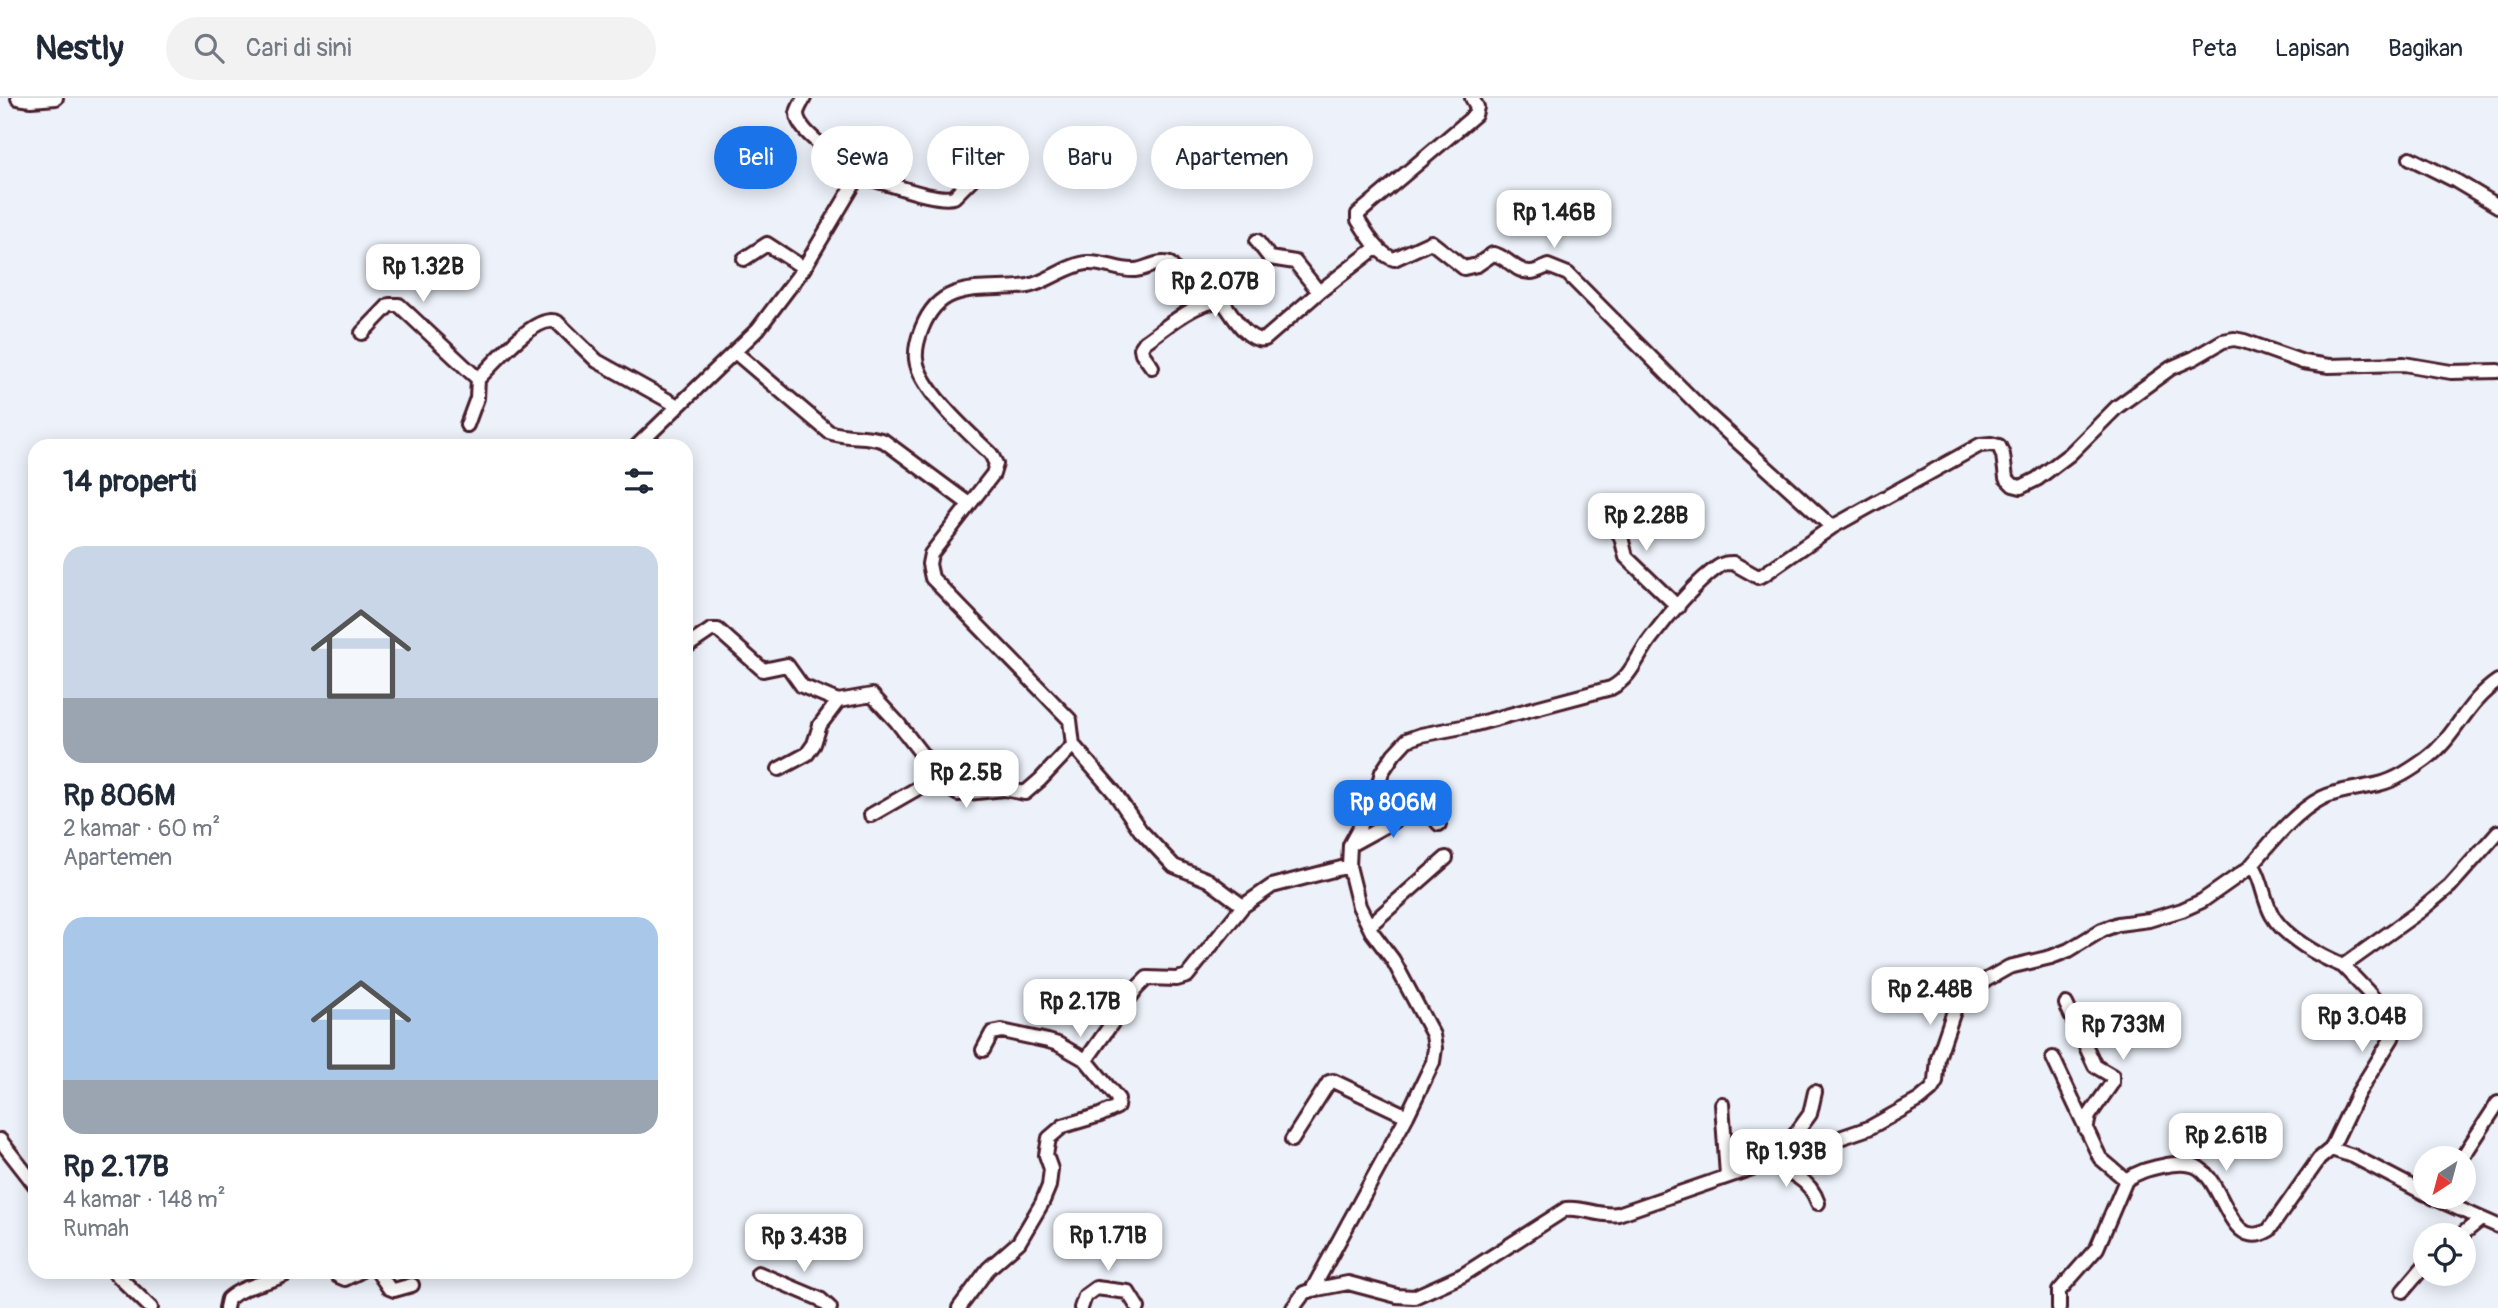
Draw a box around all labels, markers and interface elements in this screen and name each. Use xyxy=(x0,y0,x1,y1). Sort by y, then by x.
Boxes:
search box xyxy=(166,17,656,80)
text: Nestly xyxy=(35,28,124,69)
icon: search xyxy=(190,29,228,67)
text: Cari di sini xyxy=(246,32,352,64)
text: Peta xyxy=(2191,34,2237,63)
text: Lapisan xyxy=(2275,34,2350,63)
text: Bagikan xyxy=(2388,34,2463,63)
chip: Beli xyxy=(714,126,797,189)
chip: Sewa xyxy=(811,126,913,189)
chip: Filter xyxy=(927,126,1029,189)
chip: Baru xyxy=(1043,126,1137,189)
chip: Apartemen xyxy=(1151,126,1313,189)
pin: Rp 1.46B xyxy=(1482,190,1626,250)
text: Rp 1.46B xyxy=(1513,198,1595,227)
pin: Rp 1.32B xyxy=(351,244,495,304)
text: Rp 1.32B xyxy=(382,252,464,281)
pin: Rp 2.07B xyxy=(1143,260,1287,319)
text: Rp 2.07B xyxy=(1171,267,1259,296)
icon: filters xyxy=(620,462,658,500)
text: 14 properti xyxy=(63,463,196,500)
pin: Rp 2.28B xyxy=(1574,494,1718,553)
text: Rp 2.28B xyxy=(1604,501,1688,530)
icon: home xyxy=(298,591,424,717)
pin: Rp 2.5B xyxy=(901,750,1031,810)
text: Rp 2.5B xyxy=(930,758,1002,787)
text: Rp 806M xyxy=(63,777,176,814)
pin: Rp 806M xyxy=(1328,780,1458,840)
text: Rp 806M xyxy=(1350,788,1436,817)
text: 2 kamar · 60 m² xyxy=(63,814,220,843)
text: Apartemen xyxy=(63,843,172,872)
icon: home xyxy=(298,962,424,1088)
pin: Rp 2.48B xyxy=(1858,968,2002,1027)
text: Rp 2.48B xyxy=(1887,975,1973,1004)
pin: Rp 2.17B xyxy=(1008,979,1152,1039)
text: Rp 2.17B xyxy=(1039,987,1121,1016)
pin: Rp 3.04B xyxy=(2290,995,2434,1054)
pin: Rp 733M xyxy=(2058,1002,2188,1062)
text: Rp 3.04B xyxy=(2317,1002,2407,1031)
text: Rp 733M xyxy=(2081,1010,2165,1039)
pin: Rp 2.61B xyxy=(2154,1114,2298,1173)
text: Rp 2.61B xyxy=(2185,1121,2267,1150)
pin: Rp 1.93B xyxy=(1714,1130,1858,1189)
text: Rp 1.93B xyxy=(1746,1137,1826,1166)
north arrow xyxy=(2413,1146,2476,1209)
map controls xyxy=(2413,1146,2476,1286)
text: Rp 2.17B xyxy=(63,1148,169,1185)
text: 4 kamar · 148 m² xyxy=(63,1185,226,1214)
text: Rumah xyxy=(63,1214,129,1243)
pin: Rp 3.43B xyxy=(732,1214,876,1274)
pin: Rp 1.71B xyxy=(1036,1214,1180,1273)
text: Rp 1.71B xyxy=(1069,1221,1147,1250)
text: Rp 3.43B xyxy=(761,1222,847,1251)
button: locate xyxy=(2413,1223,2476,1286)

